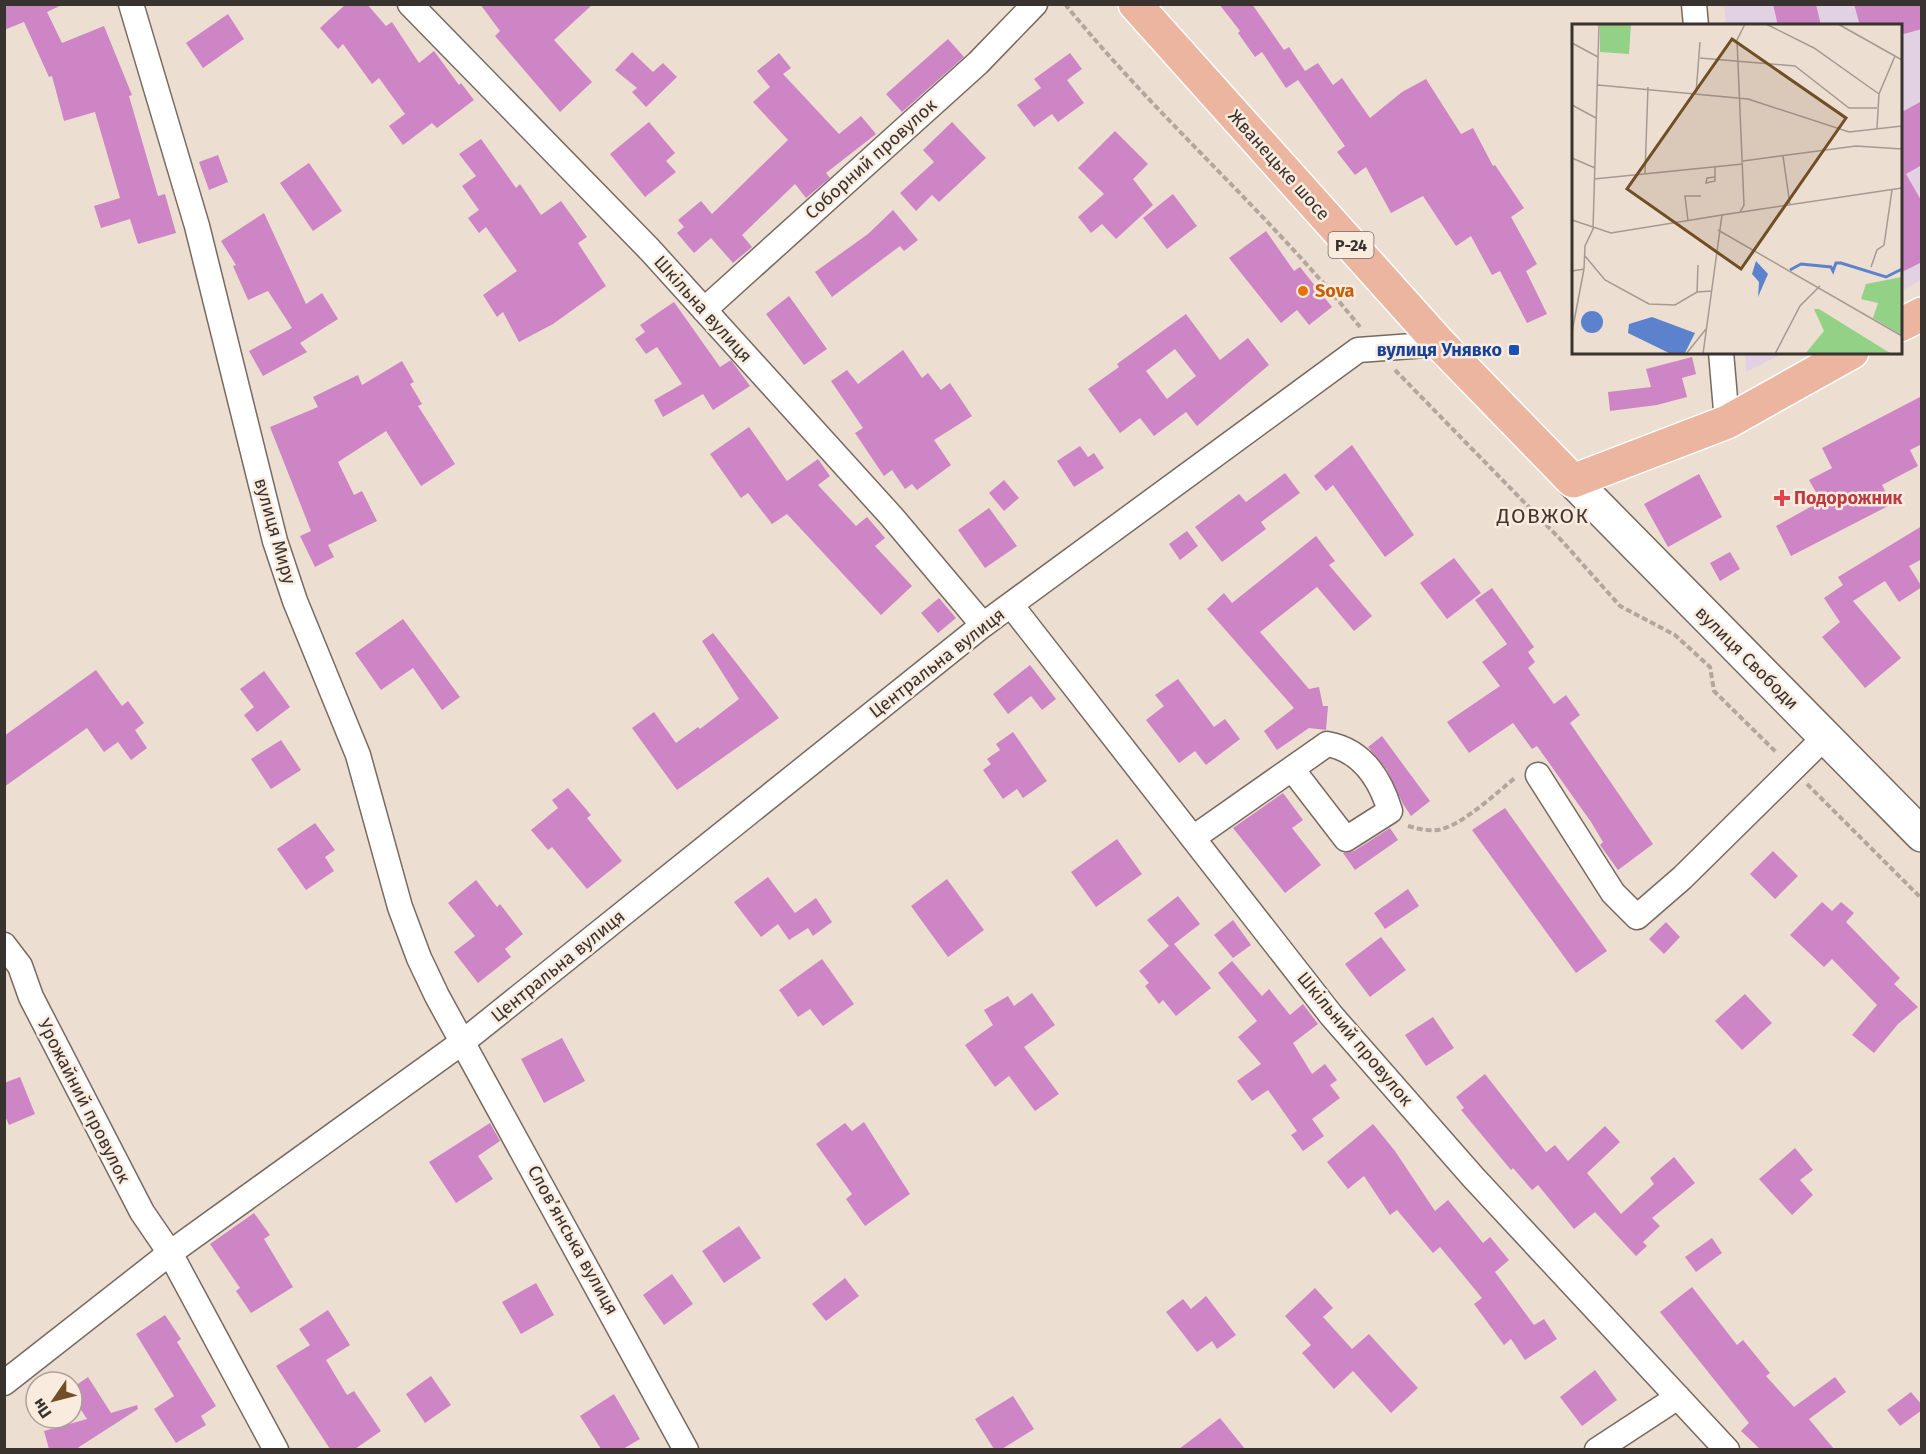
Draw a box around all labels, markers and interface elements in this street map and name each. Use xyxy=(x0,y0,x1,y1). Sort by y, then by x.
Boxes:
inset map xyxy=(1572,24,1902,354)
street label: Соборний провулок xyxy=(801,94,942,224)
street label: Жванецьке шосе xyxy=(1223,105,1335,225)
road number: Р-24 xyxy=(1328,232,1374,258)
street label: Шкільна вулиця xyxy=(649,251,757,367)
place label: Sova xyxy=(1315,280,1355,302)
marker: Sova xyxy=(1296,284,1310,298)
place label: вулиця Унявко xyxy=(1377,339,1502,361)
marker: вулиця Унявко xyxy=(1507,343,1521,357)
street label: вулиця Миру xyxy=(249,475,301,587)
place label: Подорожник xyxy=(1794,487,1903,509)
marker: Подорожник xyxy=(1775,491,1789,505)
district label: ДОВЖОК xyxy=(1496,503,1589,529)
street label: вулиця Свободи xyxy=(1691,602,1803,714)
street label: Центральна вулиця xyxy=(865,603,1009,723)
street label: Центральна вулиця xyxy=(487,905,629,1027)
street label: Шкільний провулок xyxy=(1292,967,1418,1111)
street label: Урожайний провулок xyxy=(33,1015,135,1188)
street label: Словʼянська вулиця xyxy=(523,1161,623,1319)
north arrow xyxy=(24,1370,84,1430)
text: Пн xyxy=(29,1395,56,1422)

